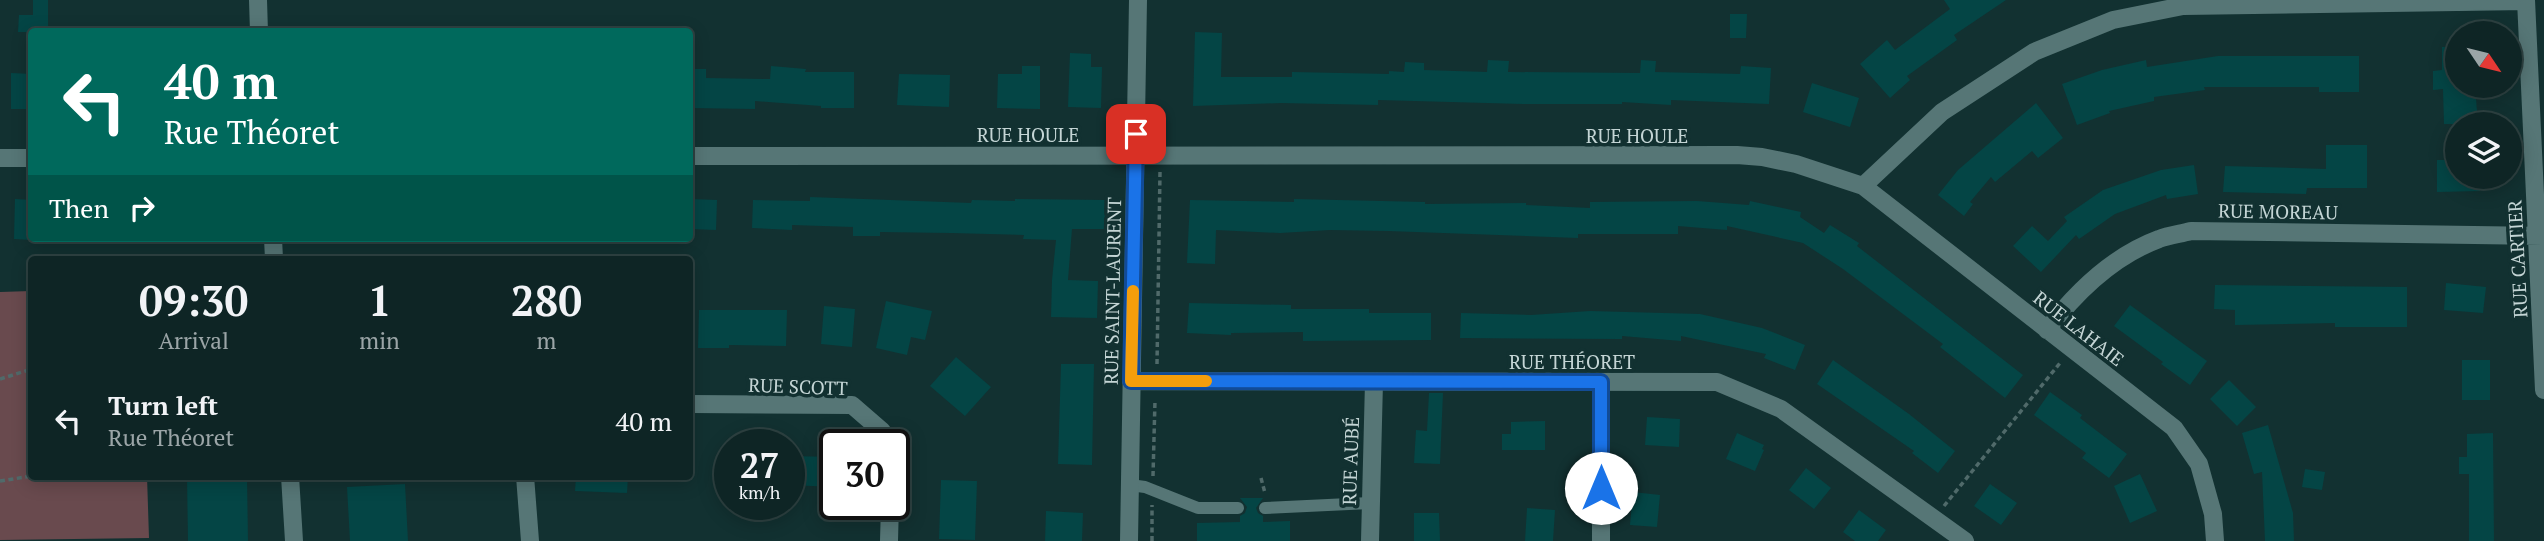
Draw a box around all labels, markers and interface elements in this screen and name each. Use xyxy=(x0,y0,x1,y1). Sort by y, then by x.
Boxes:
north arrow xyxy=(2445,21,2522,98)
map controls xyxy=(2445,21,2522,189)
text: 40 m xyxy=(164,48,278,113)
icon: left xyxy=(49,56,140,147)
pin xyxy=(1106,104,1166,164)
text: Rue Théoret xyxy=(164,111,339,153)
button: layers xyxy=(2445,112,2522,189)
icon: arrive xyxy=(1117,115,1155,153)
street label: RUE HOULE xyxy=(977,122,1079,147)
street label: RUE HOULE xyxy=(1586,123,1688,148)
icon: right xyxy=(123,189,161,227)
text: Then xyxy=(49,191,109,225)
street label: RUE SAINT-LAURENT xyxy=(1098,197,1126,385)
street label: RUE MOREAU xyxy=(2218,197,2338,225)
street label: RUE CARTIER xyxy=(2501,199,2533,319)
text: 09:30 xyxy=(139,272,248,328)
text: 1 xyxy=(368,272,391,328)
text: 280 xyxy=(511,272,582,328)
street label: RUE LAHAIE xyxy=(2029,285,2129,371)
text: Arrival xyxy=(158,325,229,356)
text: min xyxy=(359,325,400,356)
text: m xyxy=(536,325,556,356)
street label: RUE THÉORET xyxy=(1509,349,1635,374)
street label: RUE SCOTT xyxy=(748,372,848,400)
text: Turn left xyxy=(108,388,218,422)
icon: left xyxy=(49,402,87,440)
text: 40 m xyxy=(616,404,672,438)
street label: RUE AUBÉ xyxy=(1336,416,1364,506)
text: Rue Théoret xyxy=(108,422,234,453)
speed limit sign: 30 xyxy=(819,429,910,520)
text: 27 xyxy=(740,442,779,488)
position arrow xyxy=(1564,451,1638,525)
text: km/h xyxy=(739,480,780,504)

